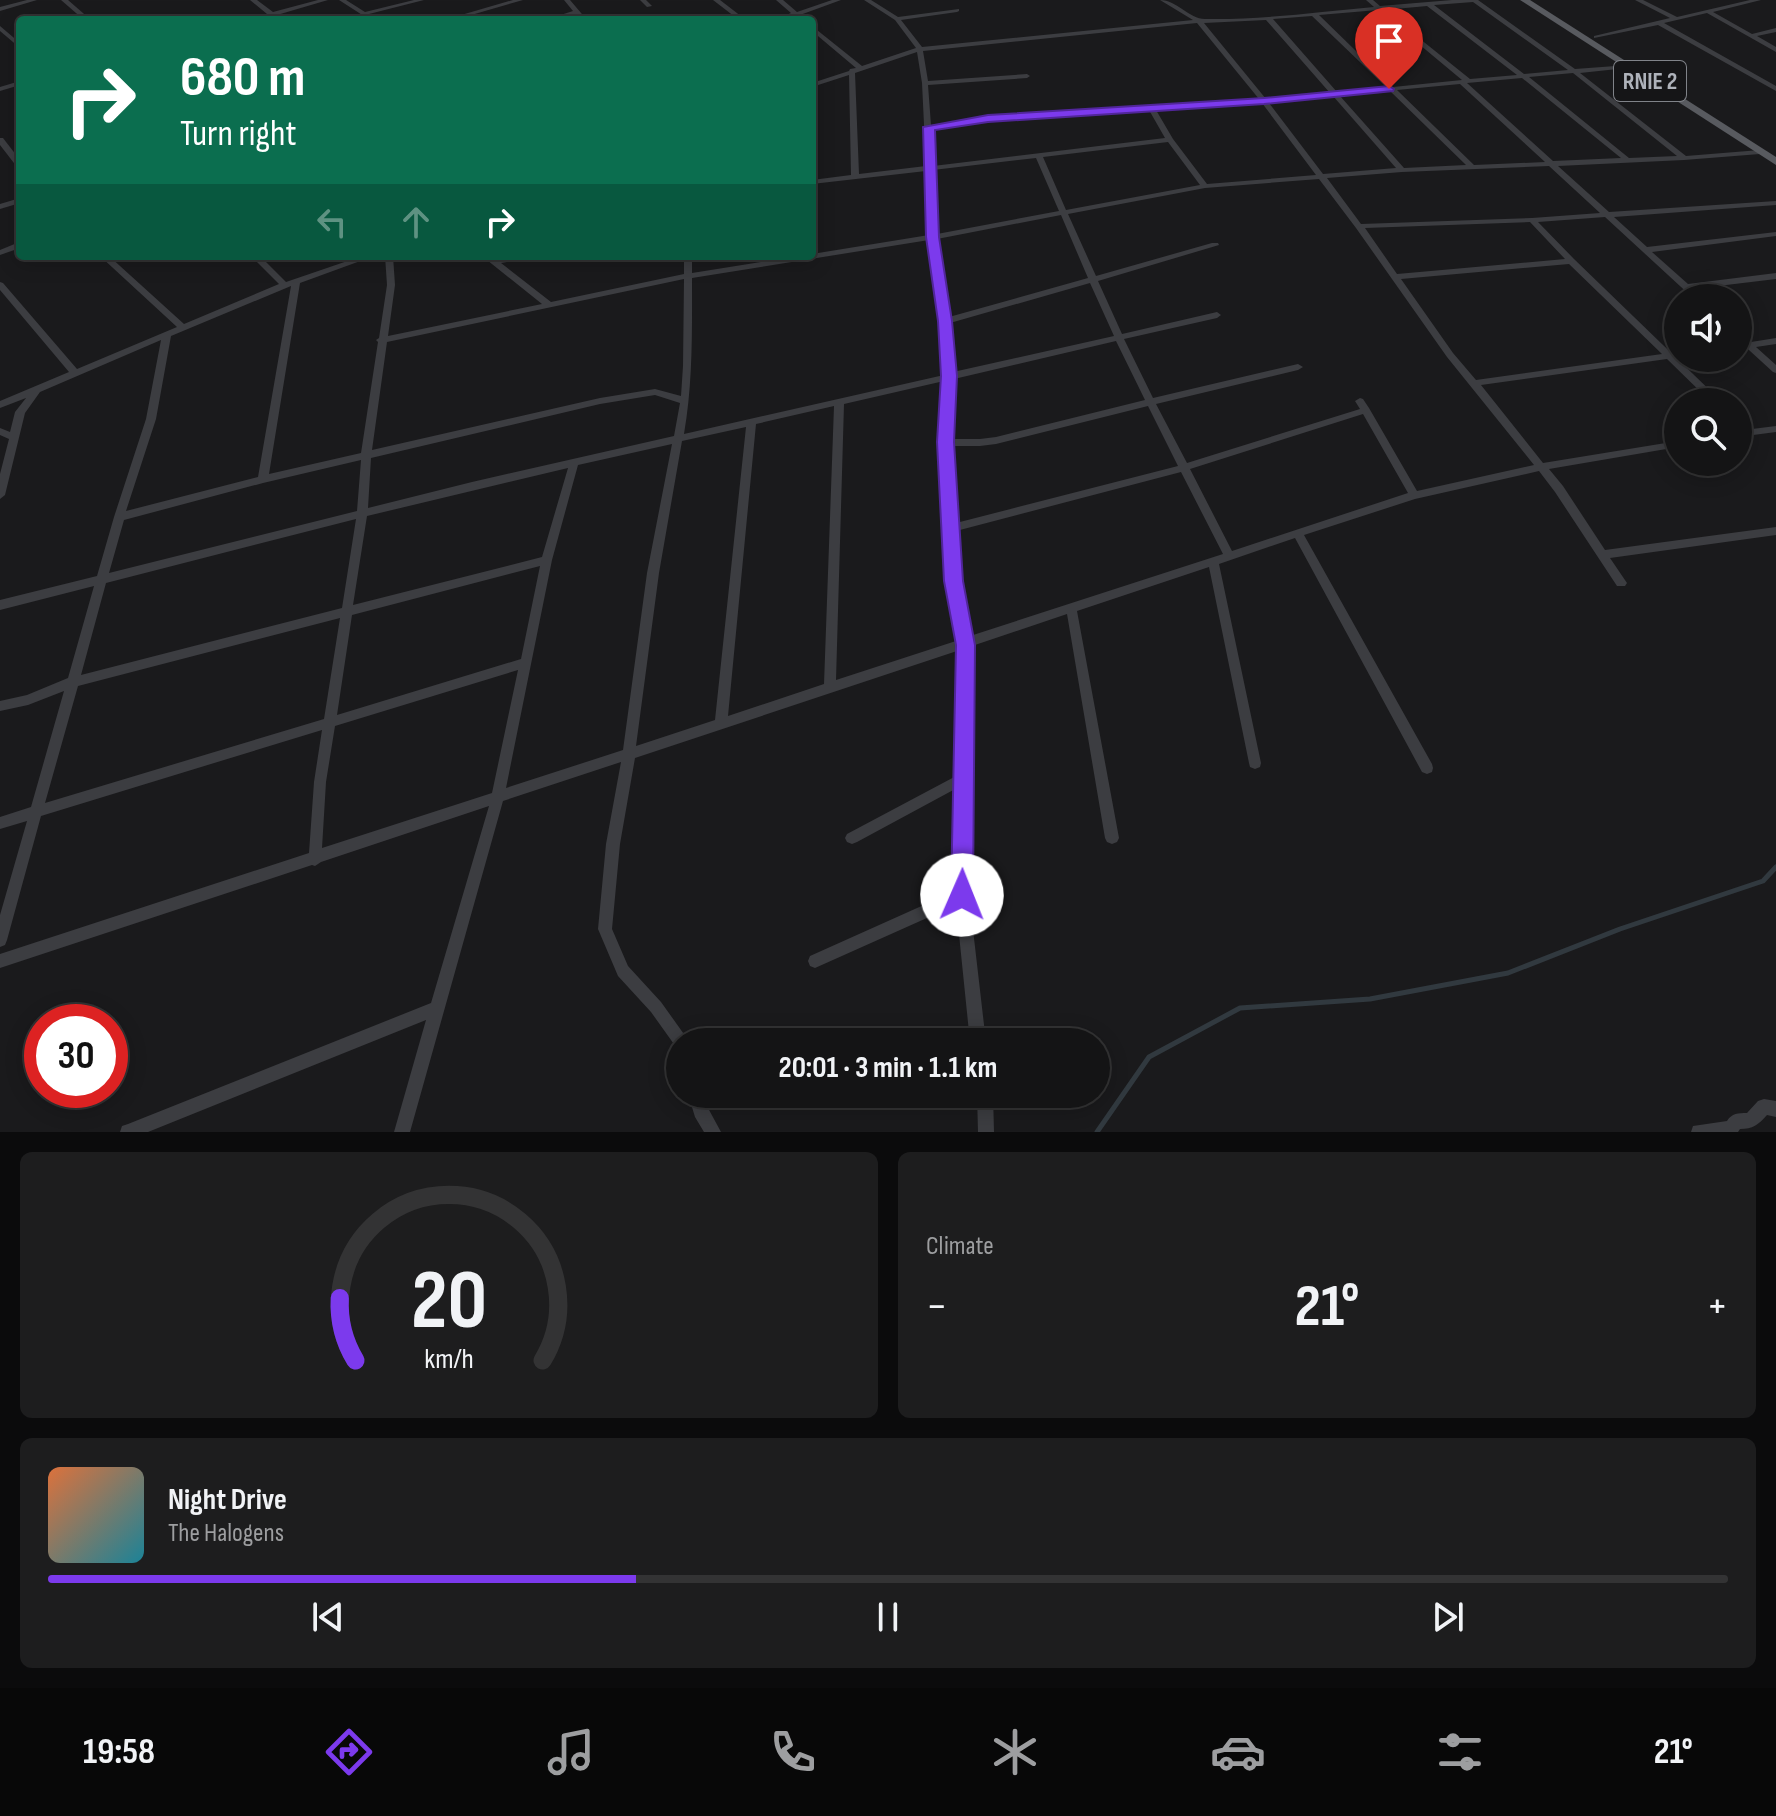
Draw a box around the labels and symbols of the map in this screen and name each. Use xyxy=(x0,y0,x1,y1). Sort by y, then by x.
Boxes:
pin xyxy=(1355,7,1423,89)
road number: RNIE 2 xyxy=(1614,61,1686,101)
position arrow xyxy=(920,853,1004,937)
speed limit sign: 30 xyxy=(24,1004,128,1108)

